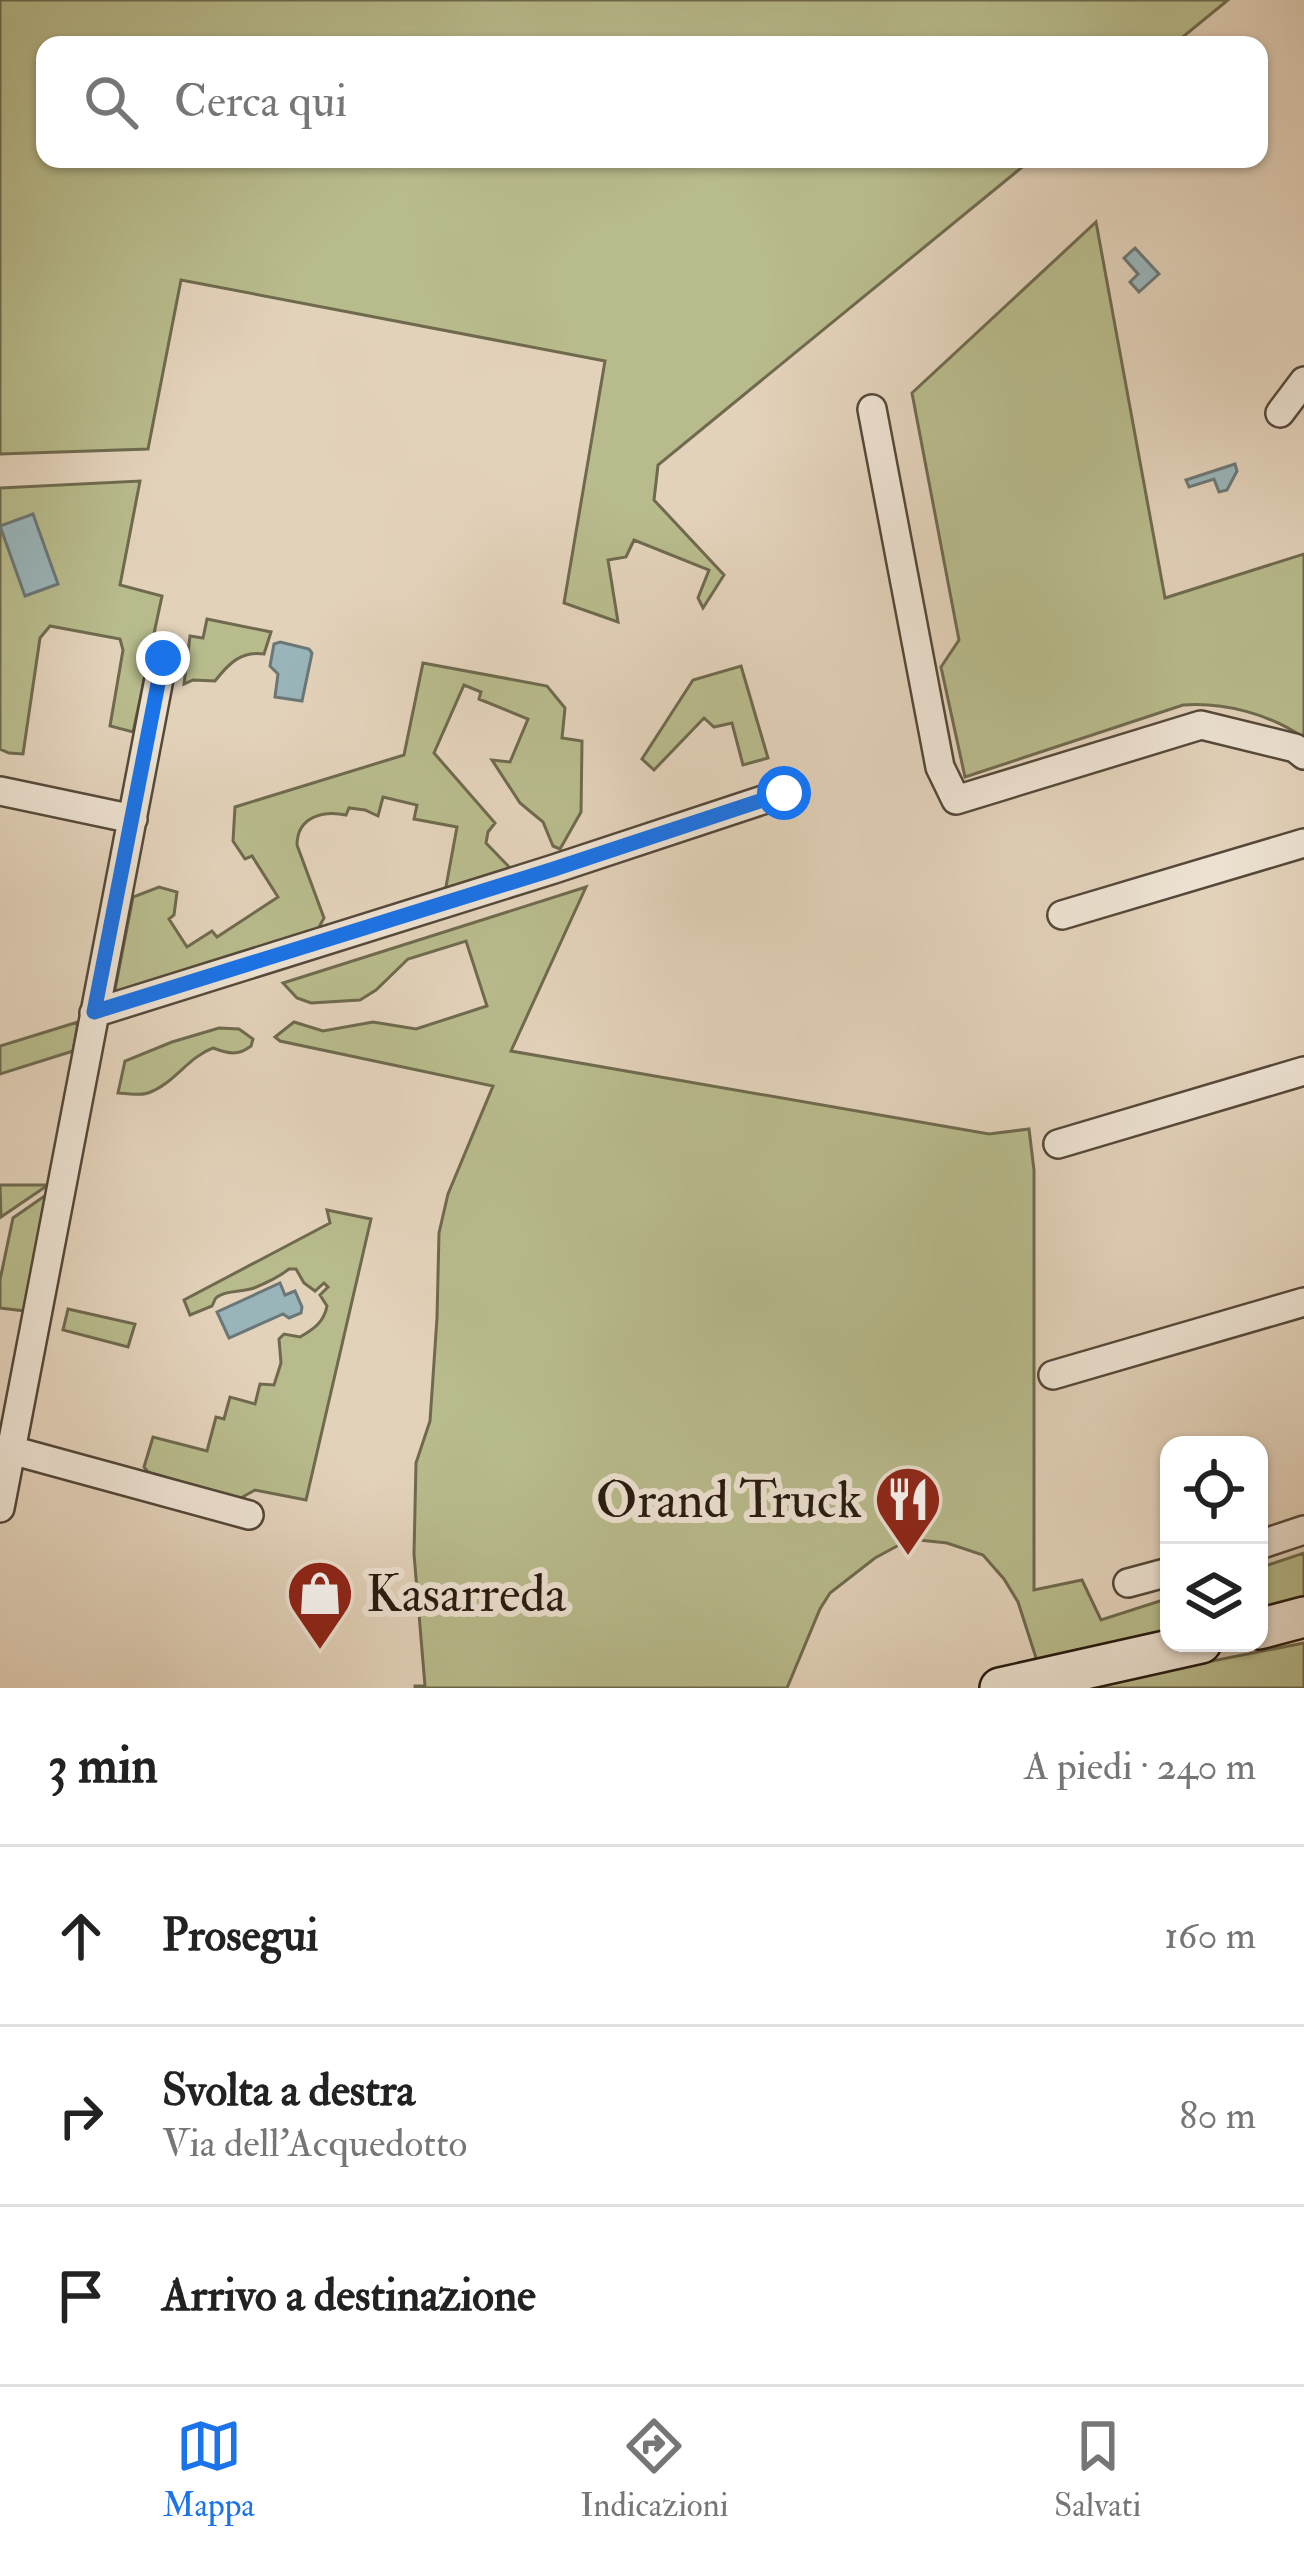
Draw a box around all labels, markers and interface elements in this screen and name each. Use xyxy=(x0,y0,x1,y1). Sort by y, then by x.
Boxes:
search box xyxy=(36,36,1268,168)
icon: search xyxy=(78,69,144,135)
text: Cerca qui xyxy=(174,74,347,130)
route end xyxy=(136,631,190,685)
route start xyxy=(757,766,811,820)
map controls xyxy=(1160,1436,1268,1652)
button: locate xyxy=(1160,1436,1268,1544)
restaurant icon: Orand Truck xyxy=(873,1464,943,1558)
place label: Orand Truck xyxy=(596,1469,862,1533)
button: layers xyxy=(1160,1544,1268,1652)
shop icon: Kasarreda xyxy=(285,1558,355,1652)
place label: Kasarreda xyxy=(366,1563,567,1627)
text: 3 min xyxy=(48,1734,158,1798)
text: A piedi · 240 m xyxy=(1024,1742,1256,1791)
icon: ahead xyxy=(48,1903,114,1969)
text: Prosegui xyxy=(162,1908,318,1964)
text: 160 m xyxy=(1164,1911,1256,1960)
text: Svolta a destra xyxy=(162,2063,415,2119)
icon: right xyxy=(48,2083,114,2149)
text: 80 m xyxy=(1179,2091,1256,2140)
text: Via dell'Acquedotto xyxy=(162,2119,467,2168)
icon: arrive xyxy=(48,2263,114,2329)
text: Arrivo a destinazione xyxy=(162,2268,536,2324)
tab: Mappa xyxy=(163,2413,255,2526)
tab: Indicazioni xyxy=(580,2413,729,2526)
tab: Salvati xyxy=(1054,2413,1141,2526)

